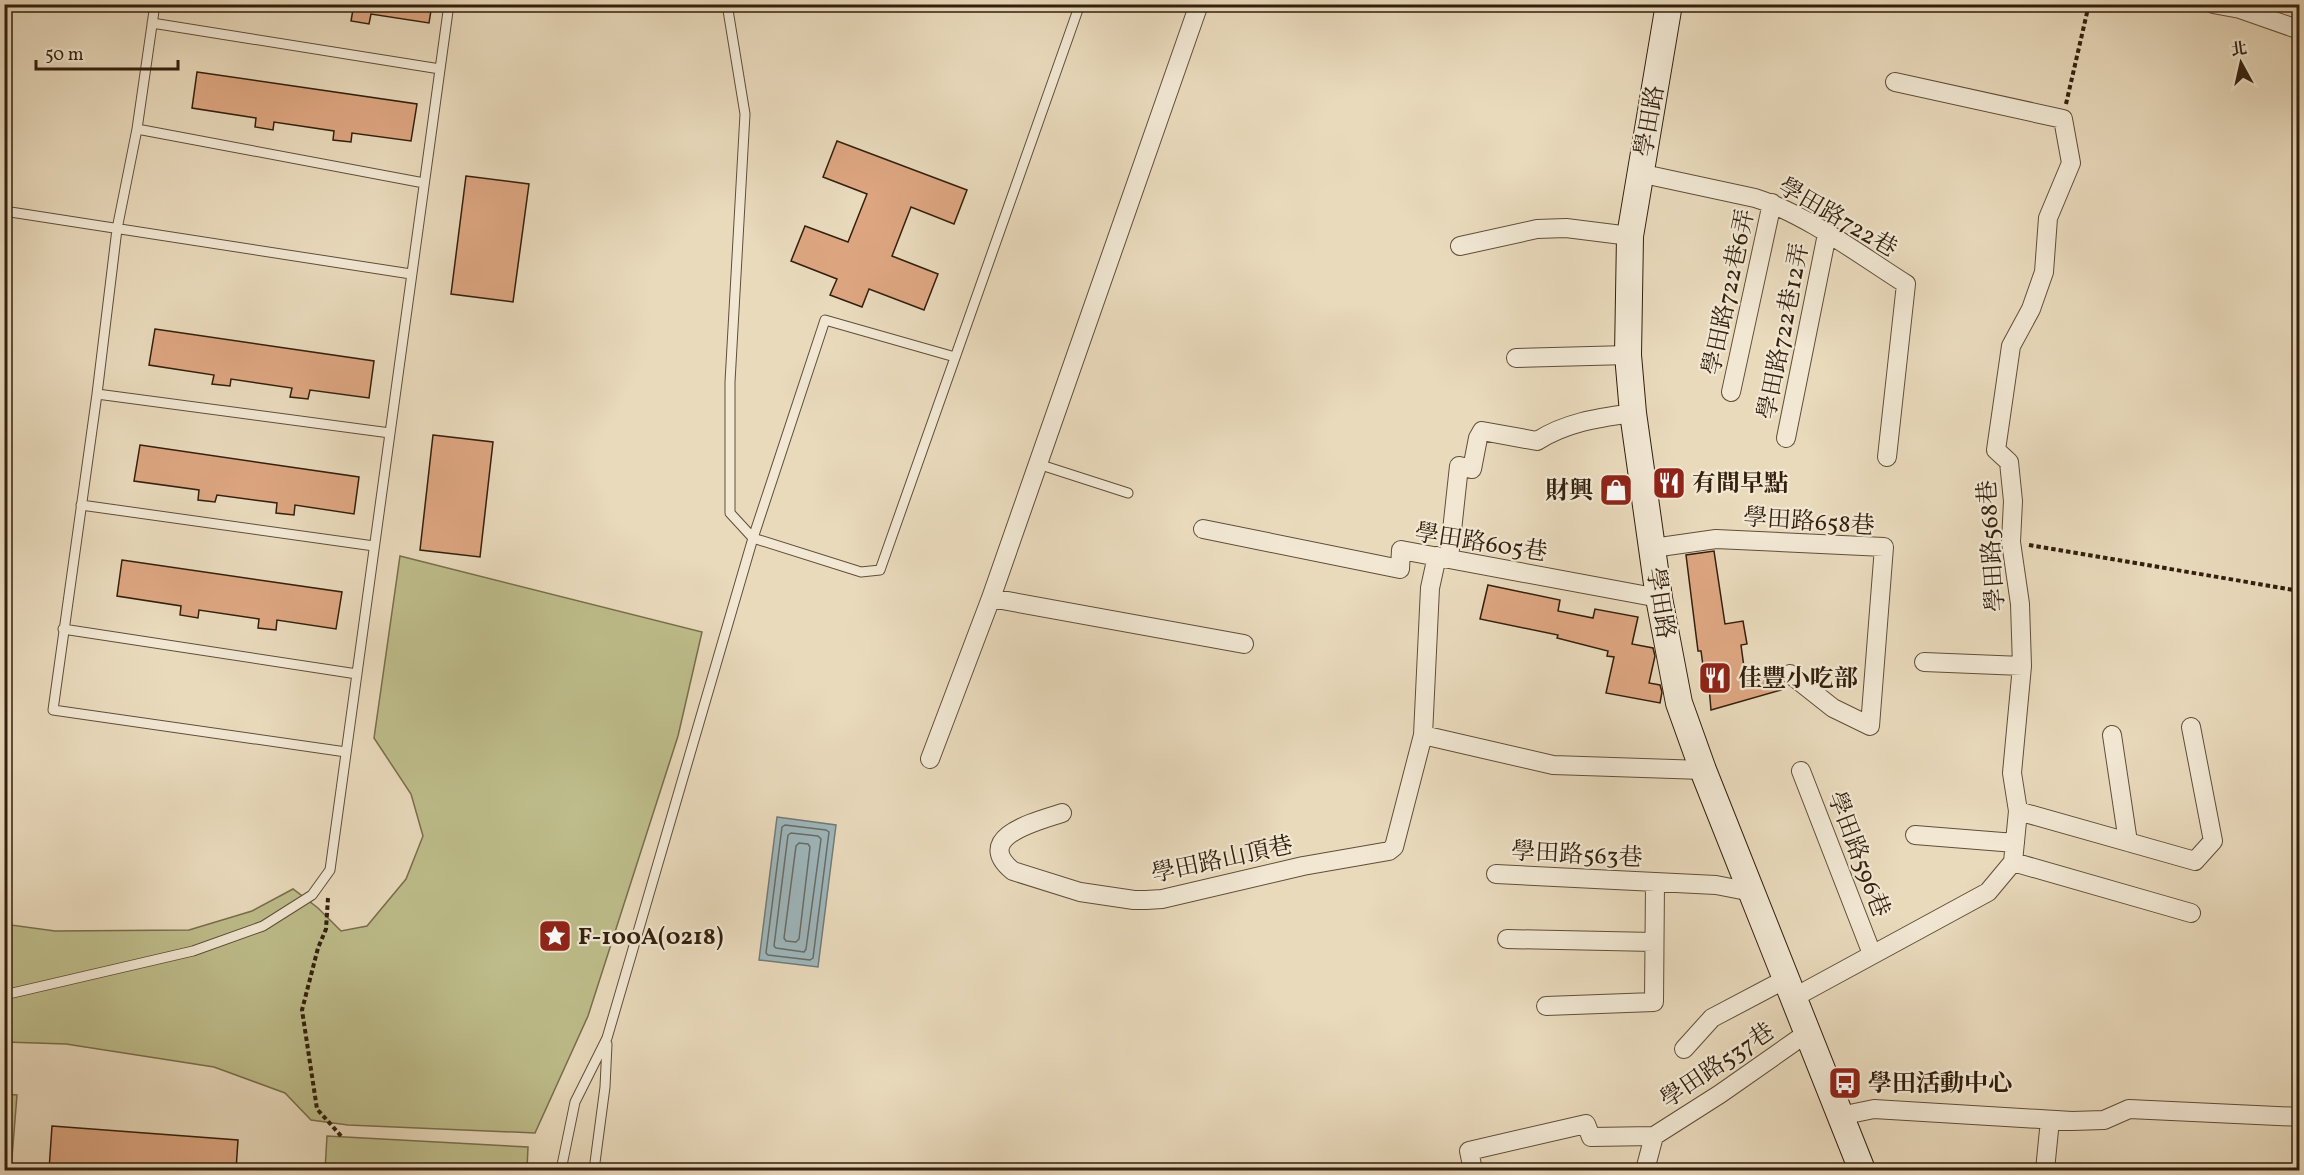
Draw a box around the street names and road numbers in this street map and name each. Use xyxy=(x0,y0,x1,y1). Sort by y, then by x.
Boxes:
street label: 學田路 xyxy=(1628,83,1674,160)
street label: 學田路722巷 xyxy=(1771,171,1903,267)
street label: 學田路722巷6弄 xyxy=(1696,206,1764,379)
street label: 學田路722巷12弄 xyxy=(1751,240,1819,423)
street label: 學田路568巷 xyxy=(1971,479,2015,613)
street label: 學田路658巷 xyxy=(1742,501,1876,545)
street label: 學田路605巷 xyxy=(1412,517,1549,571)
street label: 學田路 xyxy=(1637,565,1681,642)
street label: 學田路596巷 xyxy=(1817,787,1897,923)
street label: 學田路山頂巷 xyxy=(1148,829,1296,893)
street label: 學田路563巷 xyxy=(1510,836,1644,876)
street label: 學田路537巷 xyxy=(1654,1016,1782,1118)

